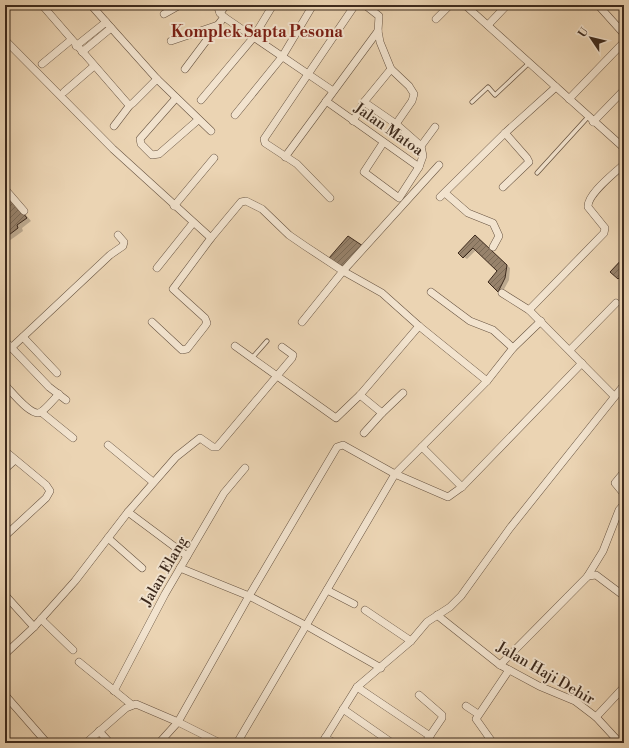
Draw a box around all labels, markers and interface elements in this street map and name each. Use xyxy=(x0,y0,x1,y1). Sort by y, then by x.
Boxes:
north arrow xyxy=(571,18,611,58)
district label: Komplek Sapta Pesona xyxy=(171,22,343,42)
text: U xyxy=(575,25,592,40)
street label: Jalan Matoa xyxy=(350,98,427,160)
street label: Jalan Elang xyxy=(136,533,192,610)
street label: Jalan Haji Dehir xyxy=(492,637,599,709)

